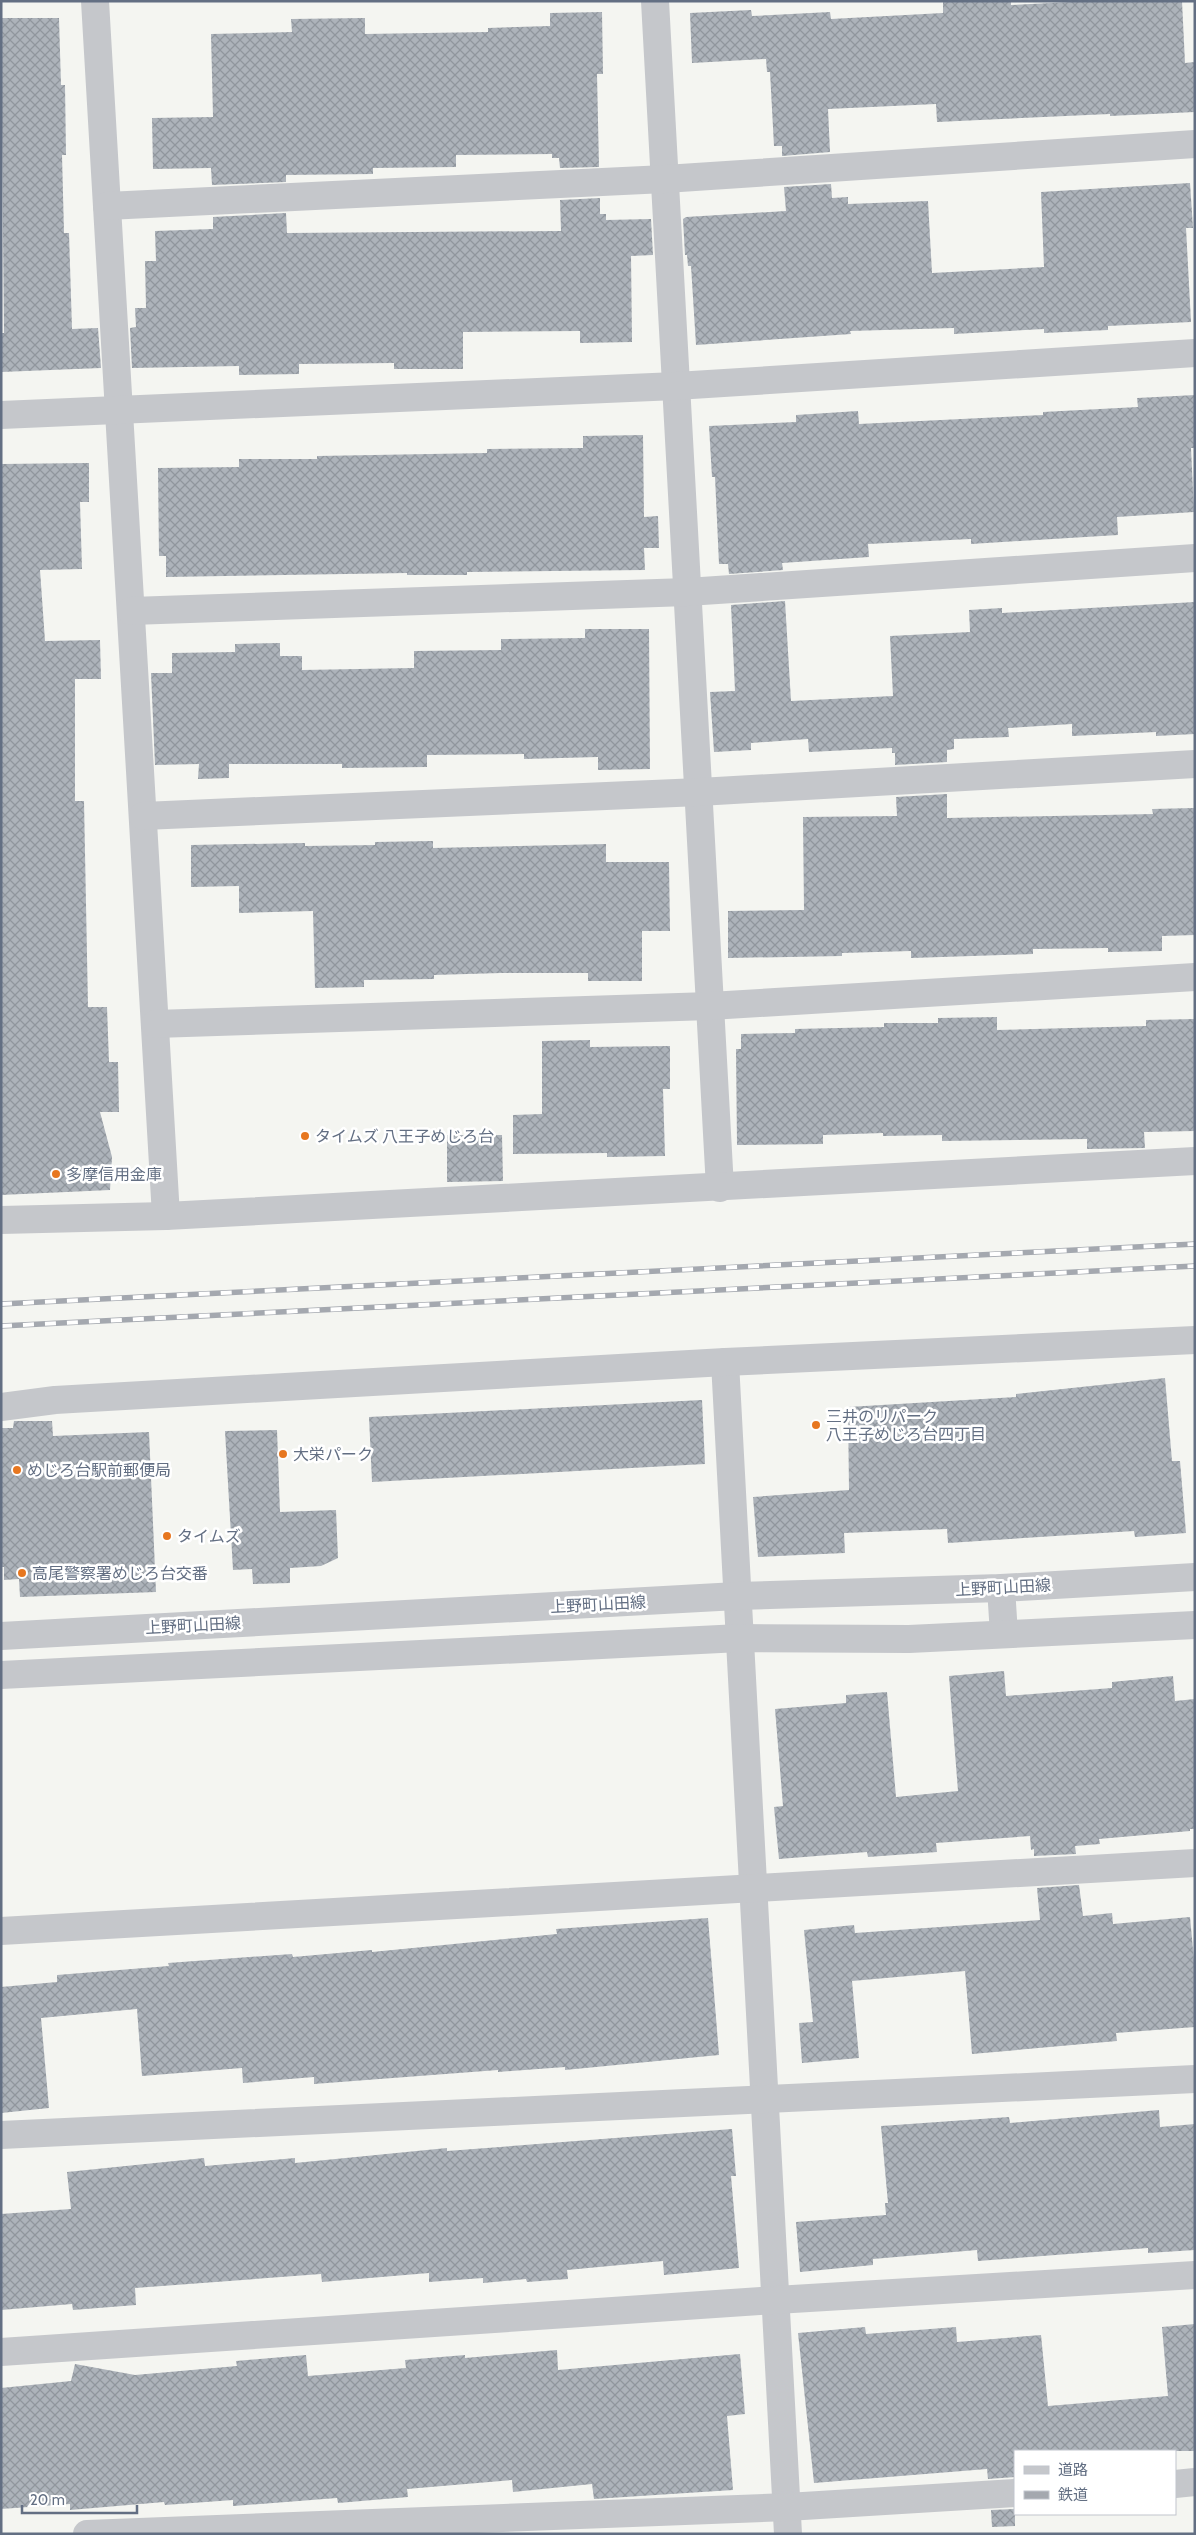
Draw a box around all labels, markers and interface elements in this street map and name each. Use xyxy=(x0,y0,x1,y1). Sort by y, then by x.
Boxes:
place label: タイムズ 八王子めじろ台 xyxy=(315,1127,494,1146)
marker: タイムズ 八王子めじろ台 xyxy=(299,1130,311,1142)
place label: 多摩信用金庫 xyxy=(66,1165,162,1184)
marker: 多摩信用金庫 xyxy=(50,1168,62,1180)
place label: 三井のリパーク 八王子めじろ台四丁目 xyxy=(826,1407,986,1444)
marker: 三井のリパーク 八王子めじろ台四丁目 xyxy=(810,1419,822,1431)
place label: 大栄パーク xyxy=(293,1445,373,1464)
marker: 大栄パーク xyxy=(277,1448,289,1460)
place label: めじろ台駅前郵便局 xyxy=(27,1461,171,1480)
marker: めじろ台駅前郵便局 xyxy=(11,1464,23,1476)
place label: タイムズ xyxy=(177,1527,241,1546)
marker: タイムズ xyxy=(161,1530,173,1542)
place label: 高尾警察署めじろ台交番 xyxy=(32,1564,208,1583)
marker: 高尾警察署めじろ台交番 xyxy=(16,1567,28,1579)
street label: 上野町山田線 xyxy=(955,1575,1051,1599)
street label: 上野町山田線 xyxy=(550,1592,646,1616)
street label: 上野町山田線 xyxy=(145,1613,241,1637)
legend xyxy=(1014,2450,1176,2515)
text: 道路 xyxy=(1058,2461,1088,2479)
scale bar xyxy=(22,2482,138,2514)
text: 鉄道 xyxy=(1058,2486,1088,2504)
text: 20 m xyxy=(30,2491,65,2509)

